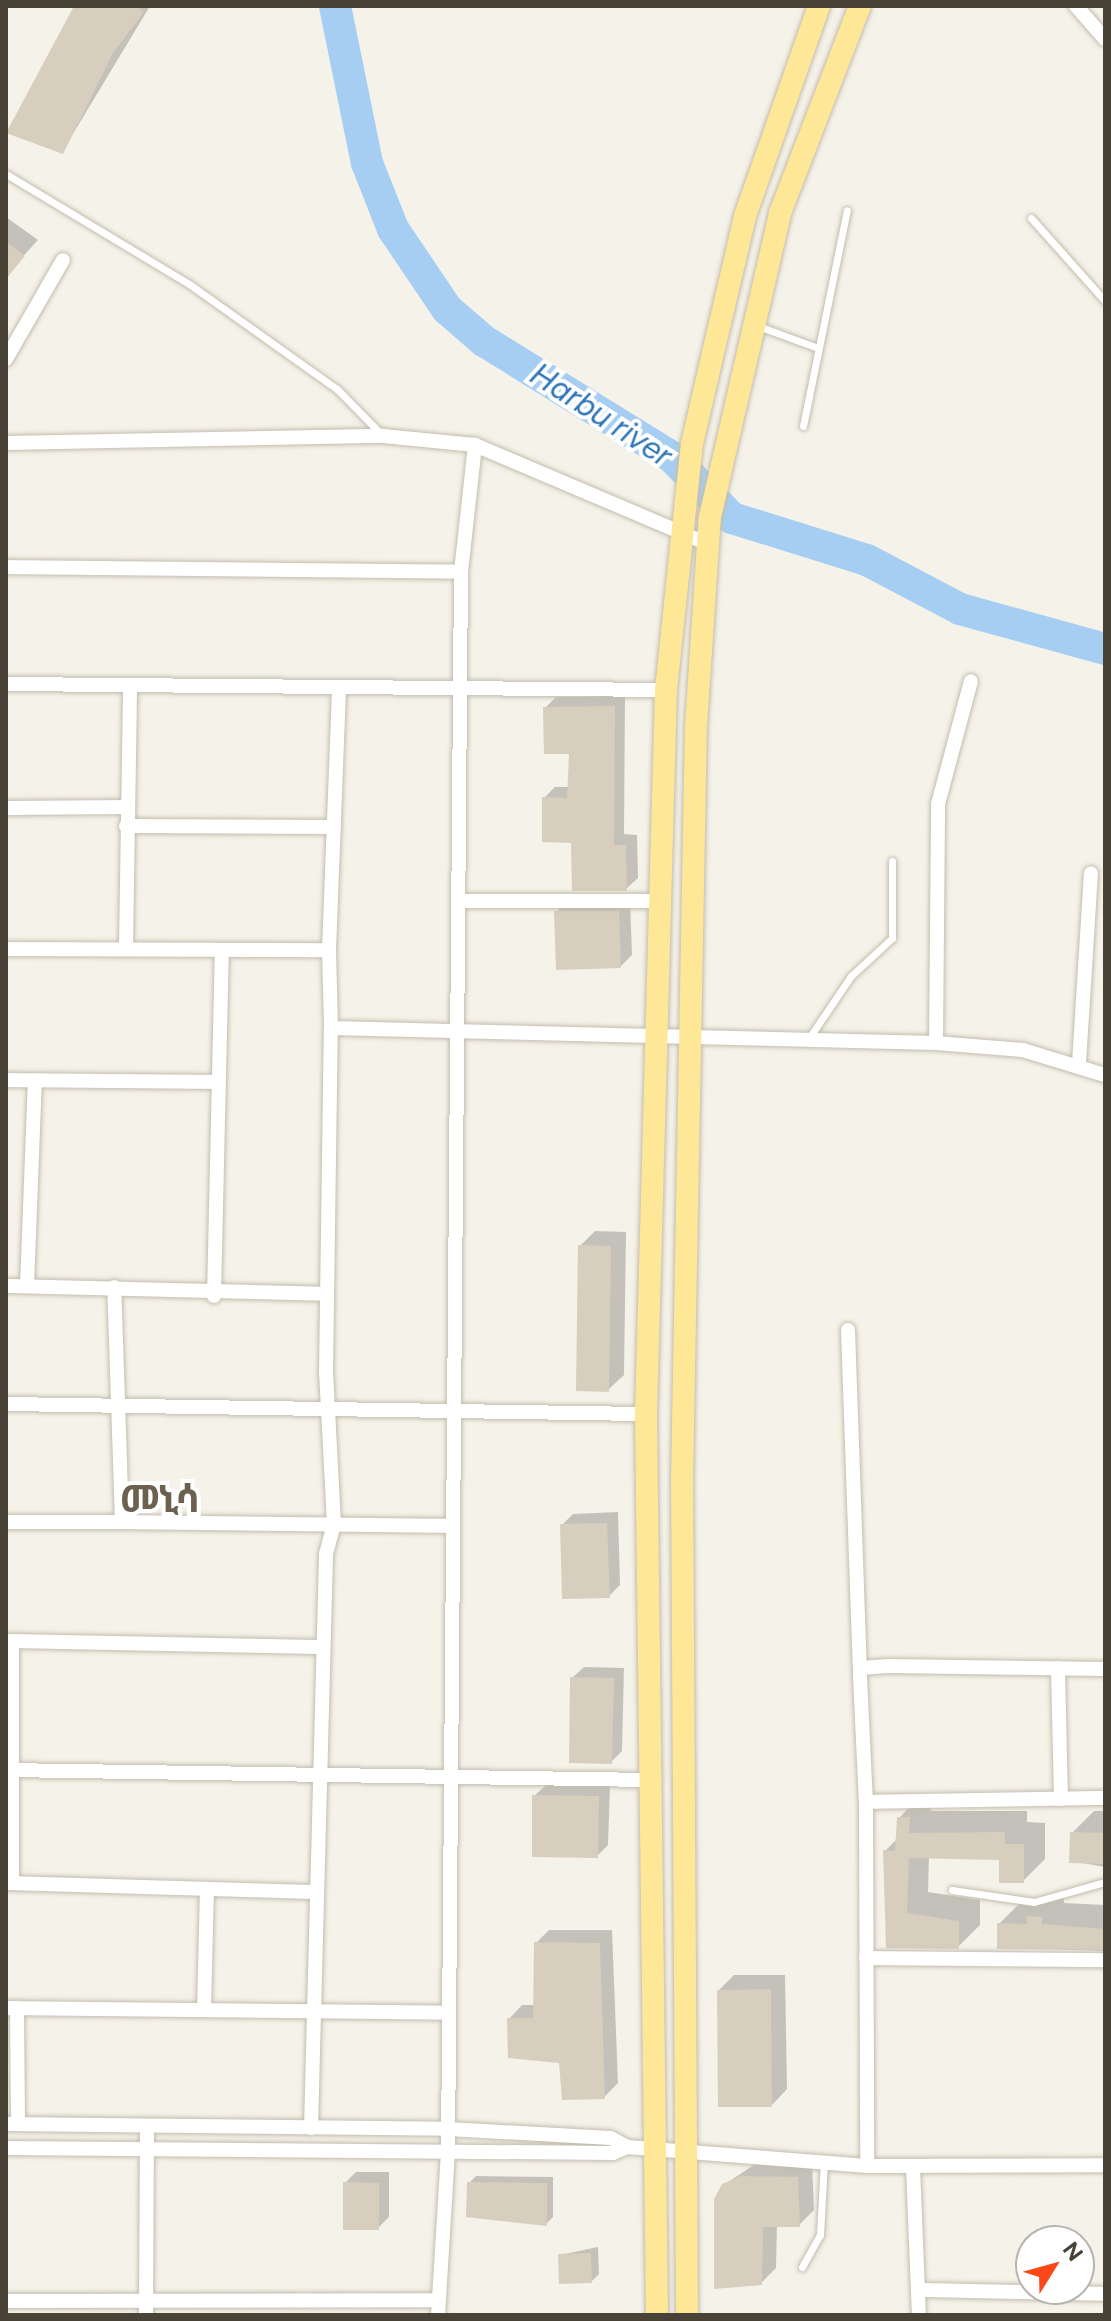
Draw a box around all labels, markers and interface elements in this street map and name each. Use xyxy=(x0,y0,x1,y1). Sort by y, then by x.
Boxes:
water label: Harbu river xyxy=(523,355,679,475)
district label: መኒሳ xyxy=(120,1477,200,1523)
north arrow xyxy=(1015,2225,1095,2305)
text: N xyxy=(1057,2237,1089,2266)

